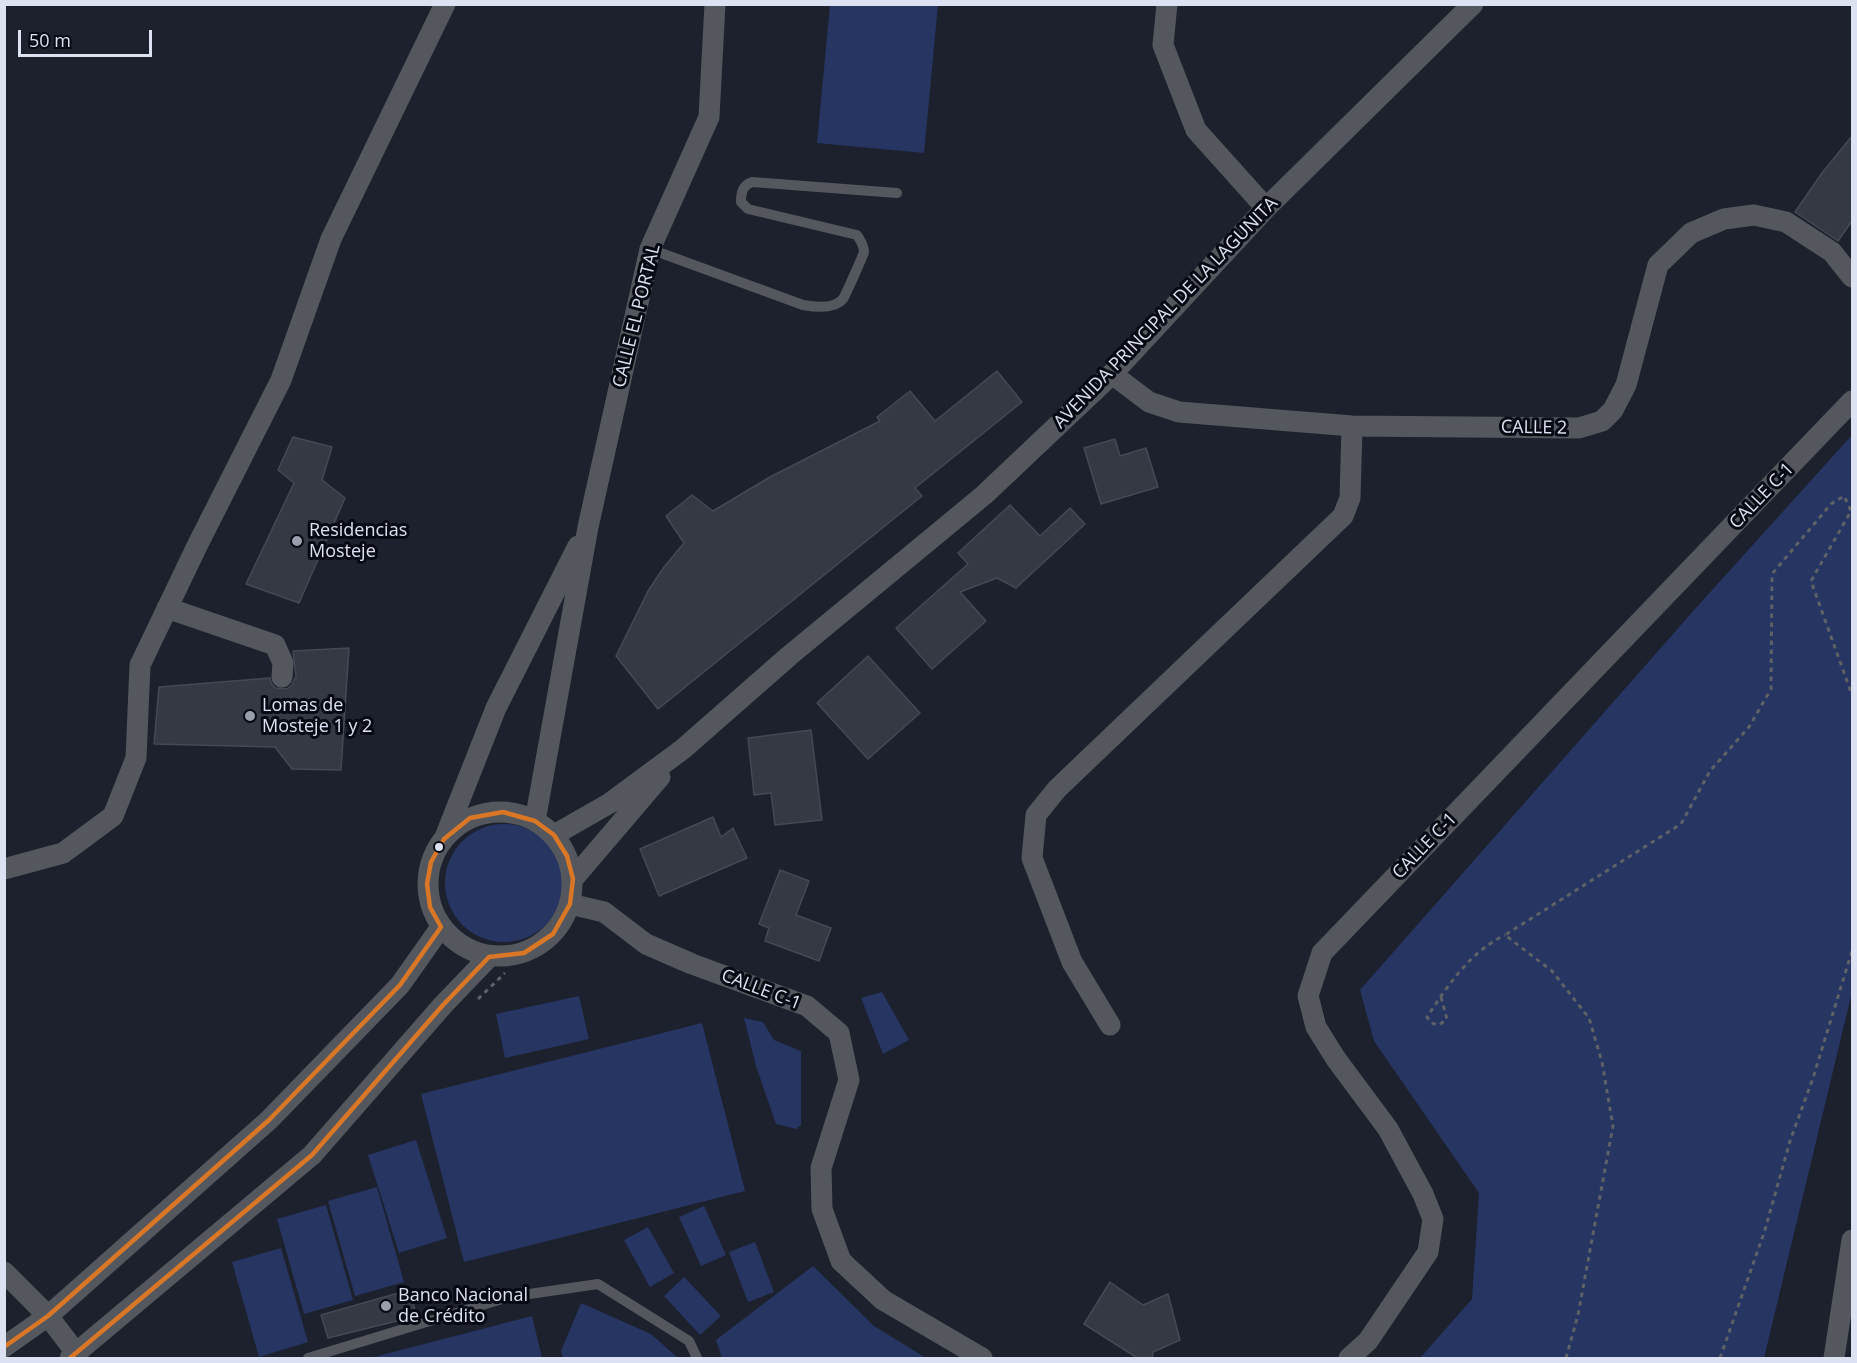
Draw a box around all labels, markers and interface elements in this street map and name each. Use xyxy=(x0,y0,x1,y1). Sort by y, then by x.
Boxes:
scale bar xyxy=(21,18,154,56)
text: 50 m xyxy=(29,28,71,52)
street label: AVENIDA PRINCIPAL DE LA LAGUNITA xyxy=(1050,193,1282,433)
street label: CALLE EL PORTAL xyxy=(609,242,665,390)
street label: CALLE 2 xyxy=(1501,417,1567,439)
street label: CALLE C-1 xyxy=(1725,458,1799,534)
place label: Residencias Mosteje xyxy=(309,520,407,562)
marker: Residencias Mosteje xyxy=(290,534,304,548)
place label: Lomas de Mosteje 1 y 2 xyxy=(262,695,372,738)
marker: Lomas de Mosteje 1 y 2 xyxy=(243,709,257,723)
street label: CALLE C-1 xyxy=(1388,808,1462,884)
unlabelled marker xyxy=(433,841,445,853)
street label: CALLE C-1 xyxy=(718,965,804,1015)
place label: Banco Nacional de Crédito xyxy=(398,1285,528,1328)
marker: Banco Nacional de Crédito xyxy=(379,1299,393,1313)

